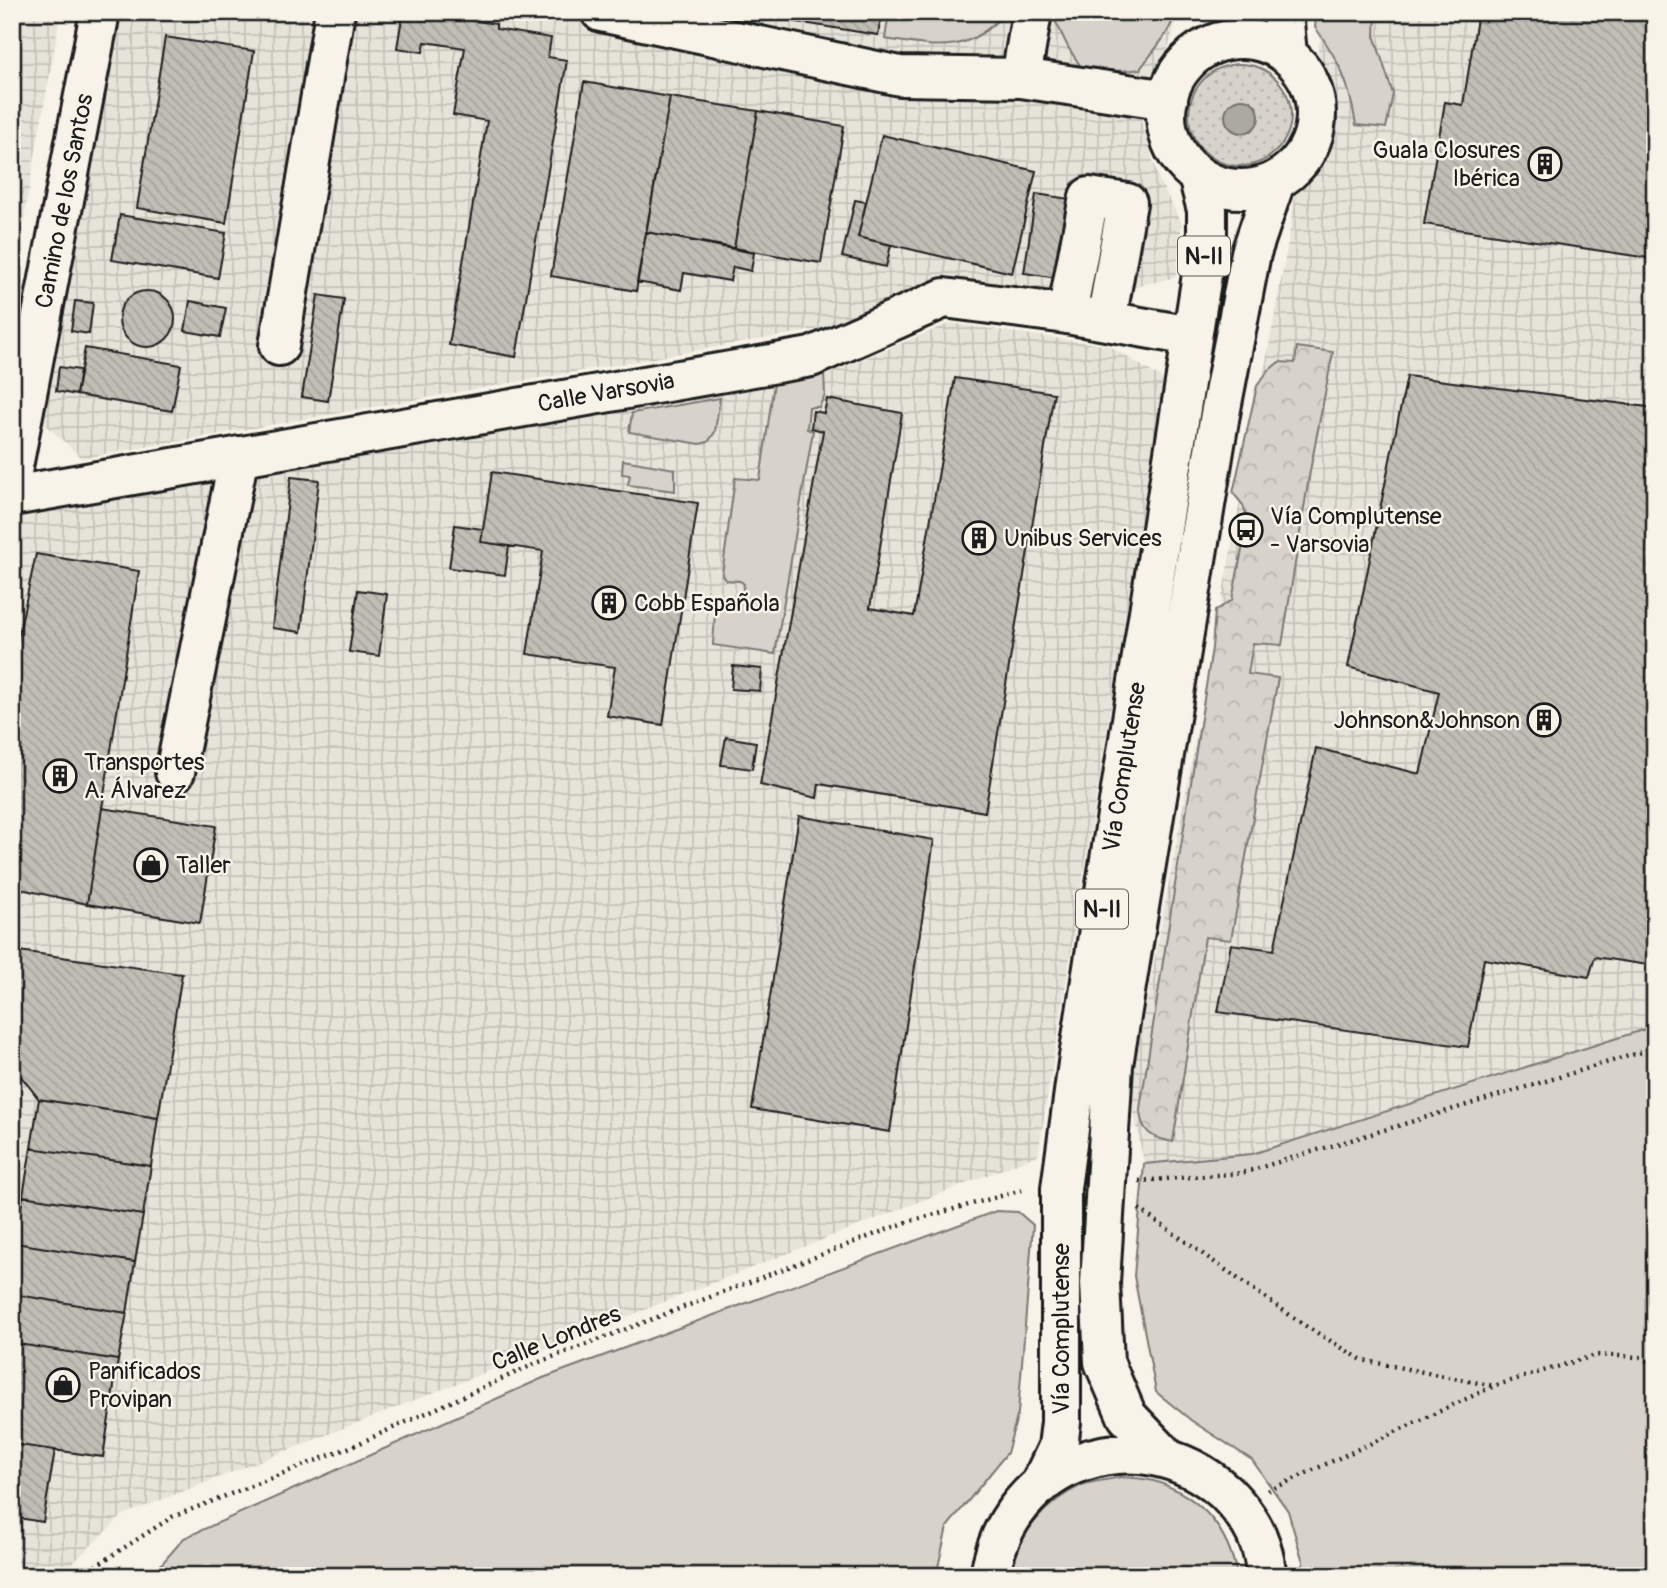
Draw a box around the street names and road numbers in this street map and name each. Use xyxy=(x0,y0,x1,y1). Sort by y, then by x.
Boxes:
street label: Camino de los Santos xyxy=(29,91,100,311)
road number: N-II xyxy=(1178,236,1230,276)
street label: Calle Varsovia xyxy=(535,366,677,419)
street label: Vía Complutense xyxy=(1097,680,1152,854)
road number: N-II xyxy=(1076,890,1128,928)
street label: Vía Complutense xyxy=(1047,1243,1076,1415)
street label: Calle Londres xyxy=(487,1299,625,1377)

